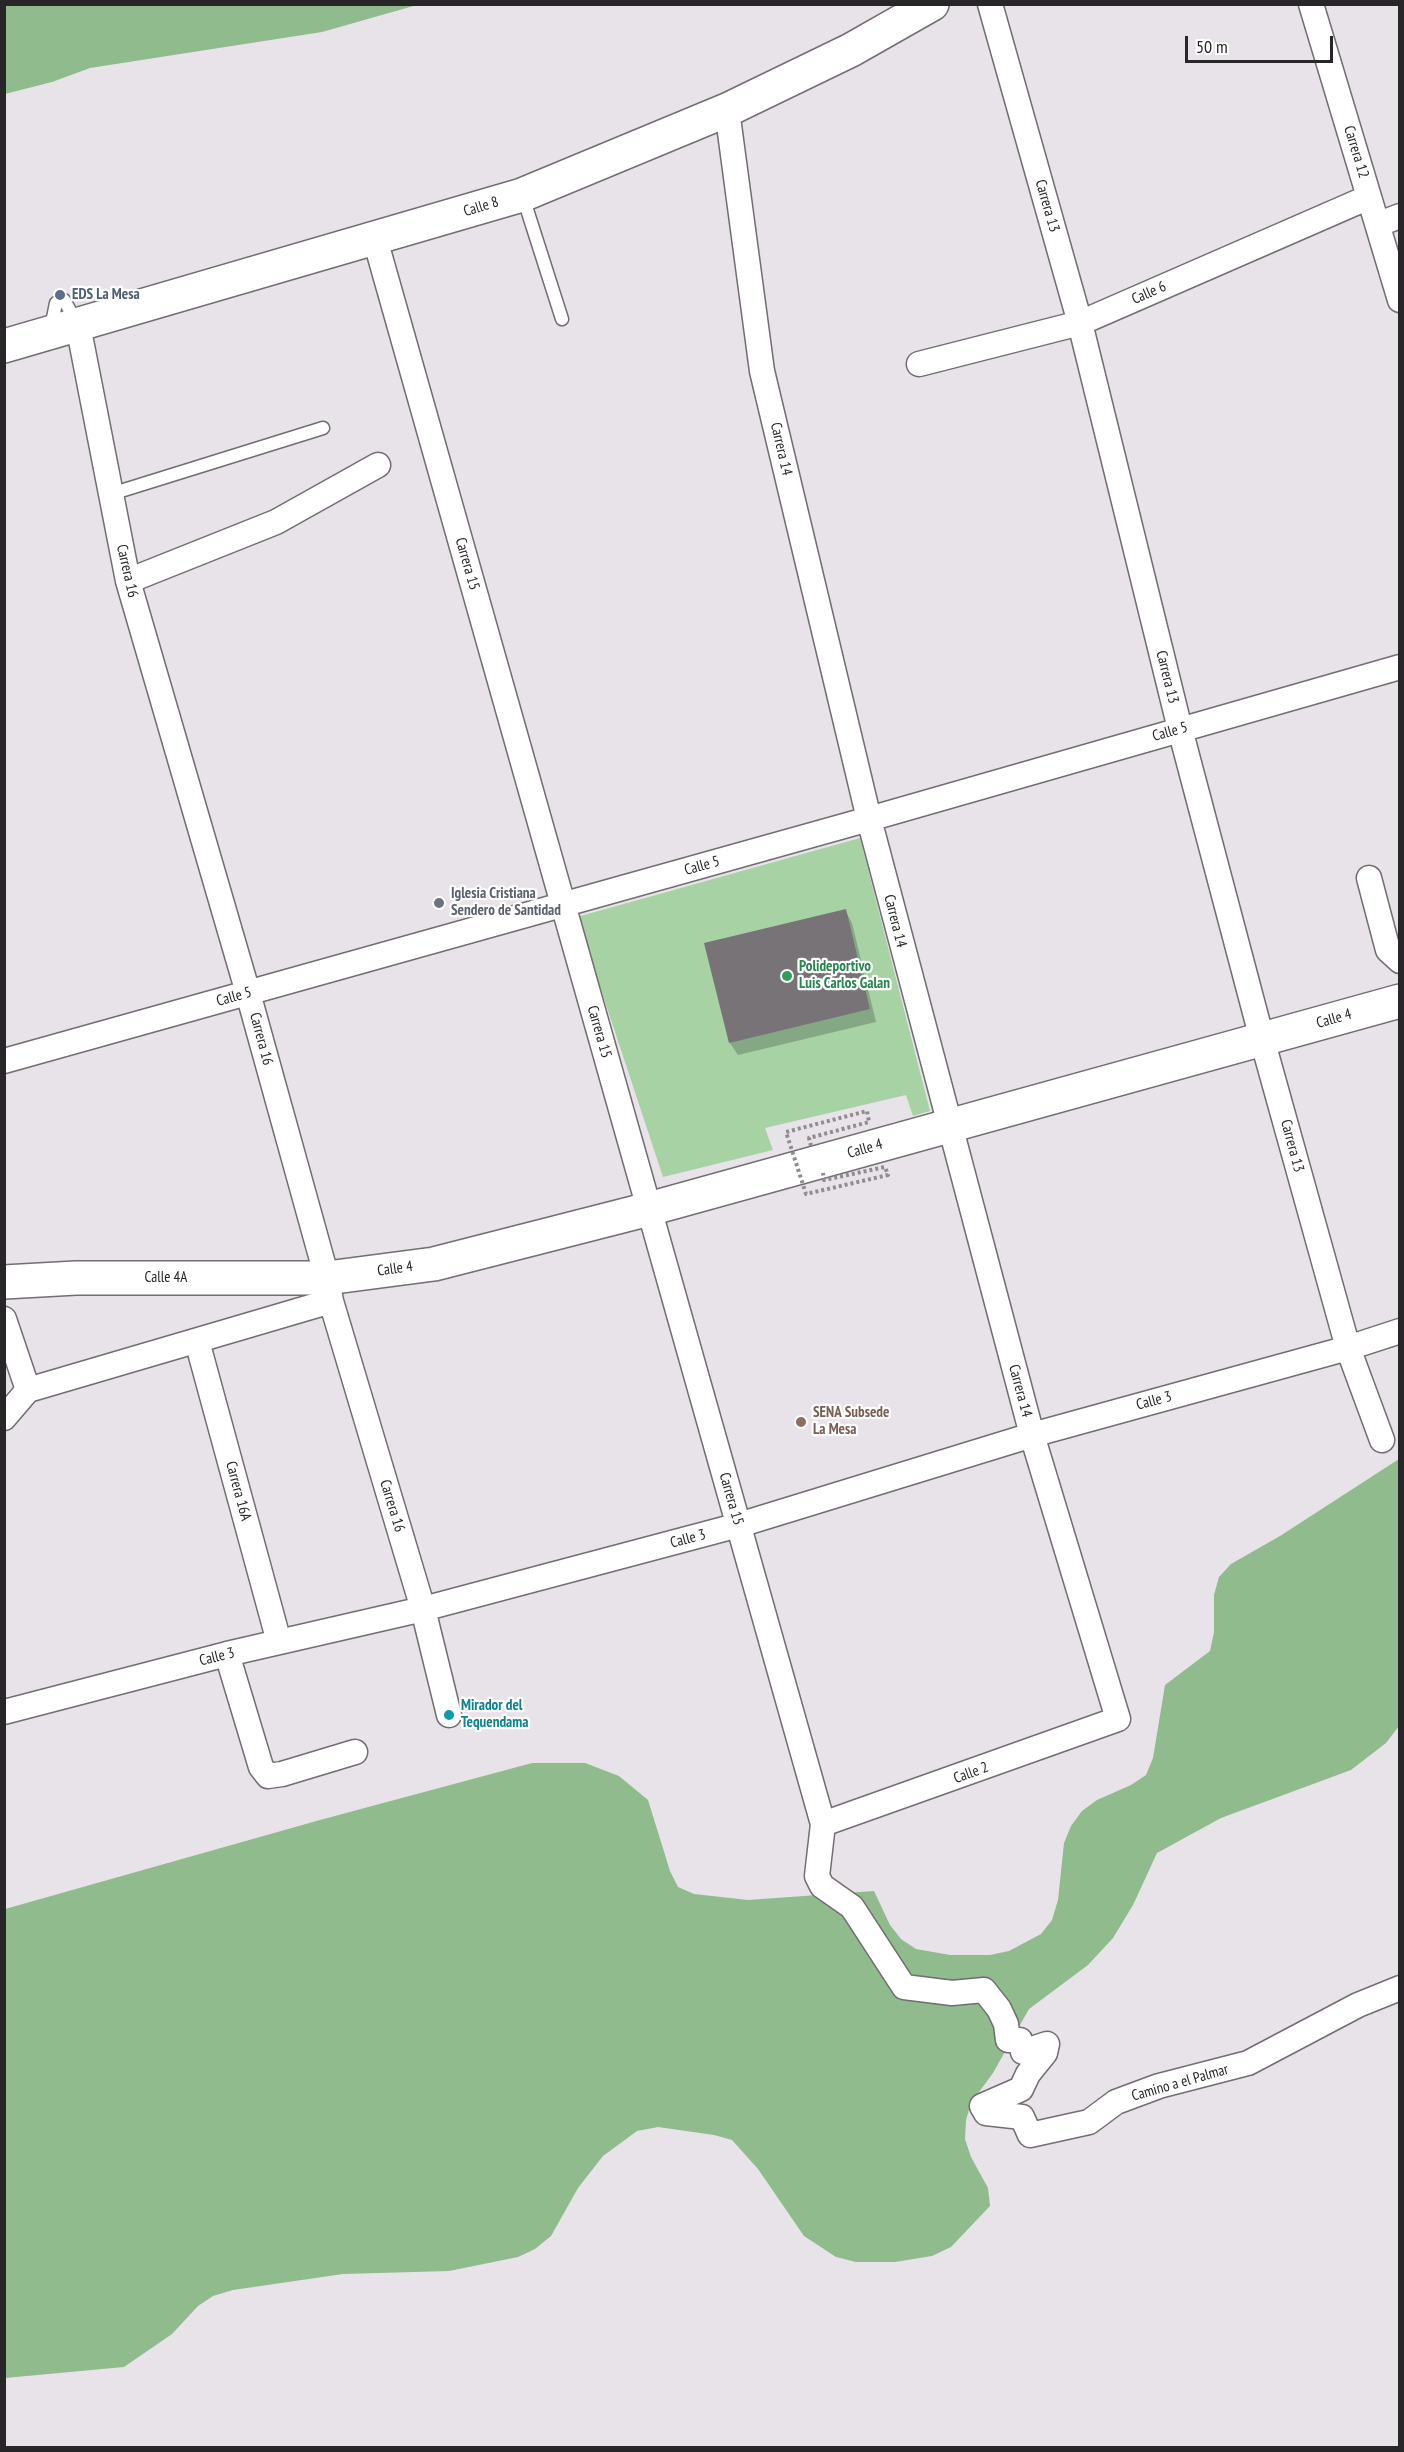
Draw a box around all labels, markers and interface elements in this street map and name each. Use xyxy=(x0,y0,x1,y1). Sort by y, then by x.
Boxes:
scale bar xyxy=(1188,24,1336,62)
text: 50 m xyxy=(1196,35,1228,58)
street label: Carrera 12 xyxy=(1340,124,1372,180)
street label: Carrera 13 xyxy=(1031,178,1063,234)
street label: Calle 8 xyxy=(461,193,501,221)
street label: Calle 6 xyxy=(1129,277,1169,309)
place label: EDS La Mesa xyxy=(72,286,140,304)
marker: EDS La Mesa xyxy=(53,288,67,302)
street label: Carrera 14 xyxy=(766,421,796,477)
street label: Carrera 15 xyxy=(451,536,483,592)
street label: Carrera 16 xyxy=(112,543,142,599)
street label: Carrera 13 xyxy=(1152,649,1182,705)
street label: Calle 5 xyxy=(1150,718,1190,746)
street label: Calle 5 xyxy=(682,852,722,880)
place label: Iglesia Cristiana Sendero de Santidad xyxy=(451,885,561,920)
street label: Carrera 14 xyxy=(880,893,910,949)
marker: Iglesia Cristiana Sendero de Santidad xyxy=(432,896,446,910)
place label: Polideportivo Luis Carlos Galan xyxy=(799,958,890,993)
marker: Polideportivo Luis Carlos Galan xyxy=(780,969,794,983)
street label: Calle 5 xyxy=(214,983,254,1011)
street label: Carrera 15 xyxy=(583,1004,615,1060)
street label: Calle 4 xyxy=(1314,1005,1354,1033)
street label: Carrera 16 xyxy=(245,1011,277,1067)
street label: Carrera 13 xyxy=(1276,1118,1308,1174)
street label: Calle 4 xyxy=(845,1135,885,1163)
street label: Calle 4 xyxy=(376,1258,414,1280)
street label: Calle 4A xyxy=(145,1269,187,1287)
street label: Carrera 14 xyxy=(1004,1363,1036,1419)
street label: Calle 3 xyxy=(1134,1388,1174,1414)
place label: SENA Subsede La Mesa xyxy=(813,1404,889,1439)
marker: SENA Subsede La Mesa xyxy=(794,1415,808,1429)
street label: Carrera 16A xyxy=(221,1459,255,1523)
street label: Carrera 15 xyxy=(715,1471,747,1527)
street label: Carrera 16 xyxy=(376,1478,408,1534)
street label: Calle 3 xyxy=(668,1526,708,1552)
street label: Calle 3 xyxy=(197,1644,237,1670)
place label: Mirador del Tequendama xyxy=(461,1697,528,1732)
marker: Mirador del Tequendama xyxy=(442,1708,456,1722)
street label: Calle 2 xyxy=(951,1758,991,1788)
street label: Camino a el Palmar xyxy=(1130,2061,1230,2105)

